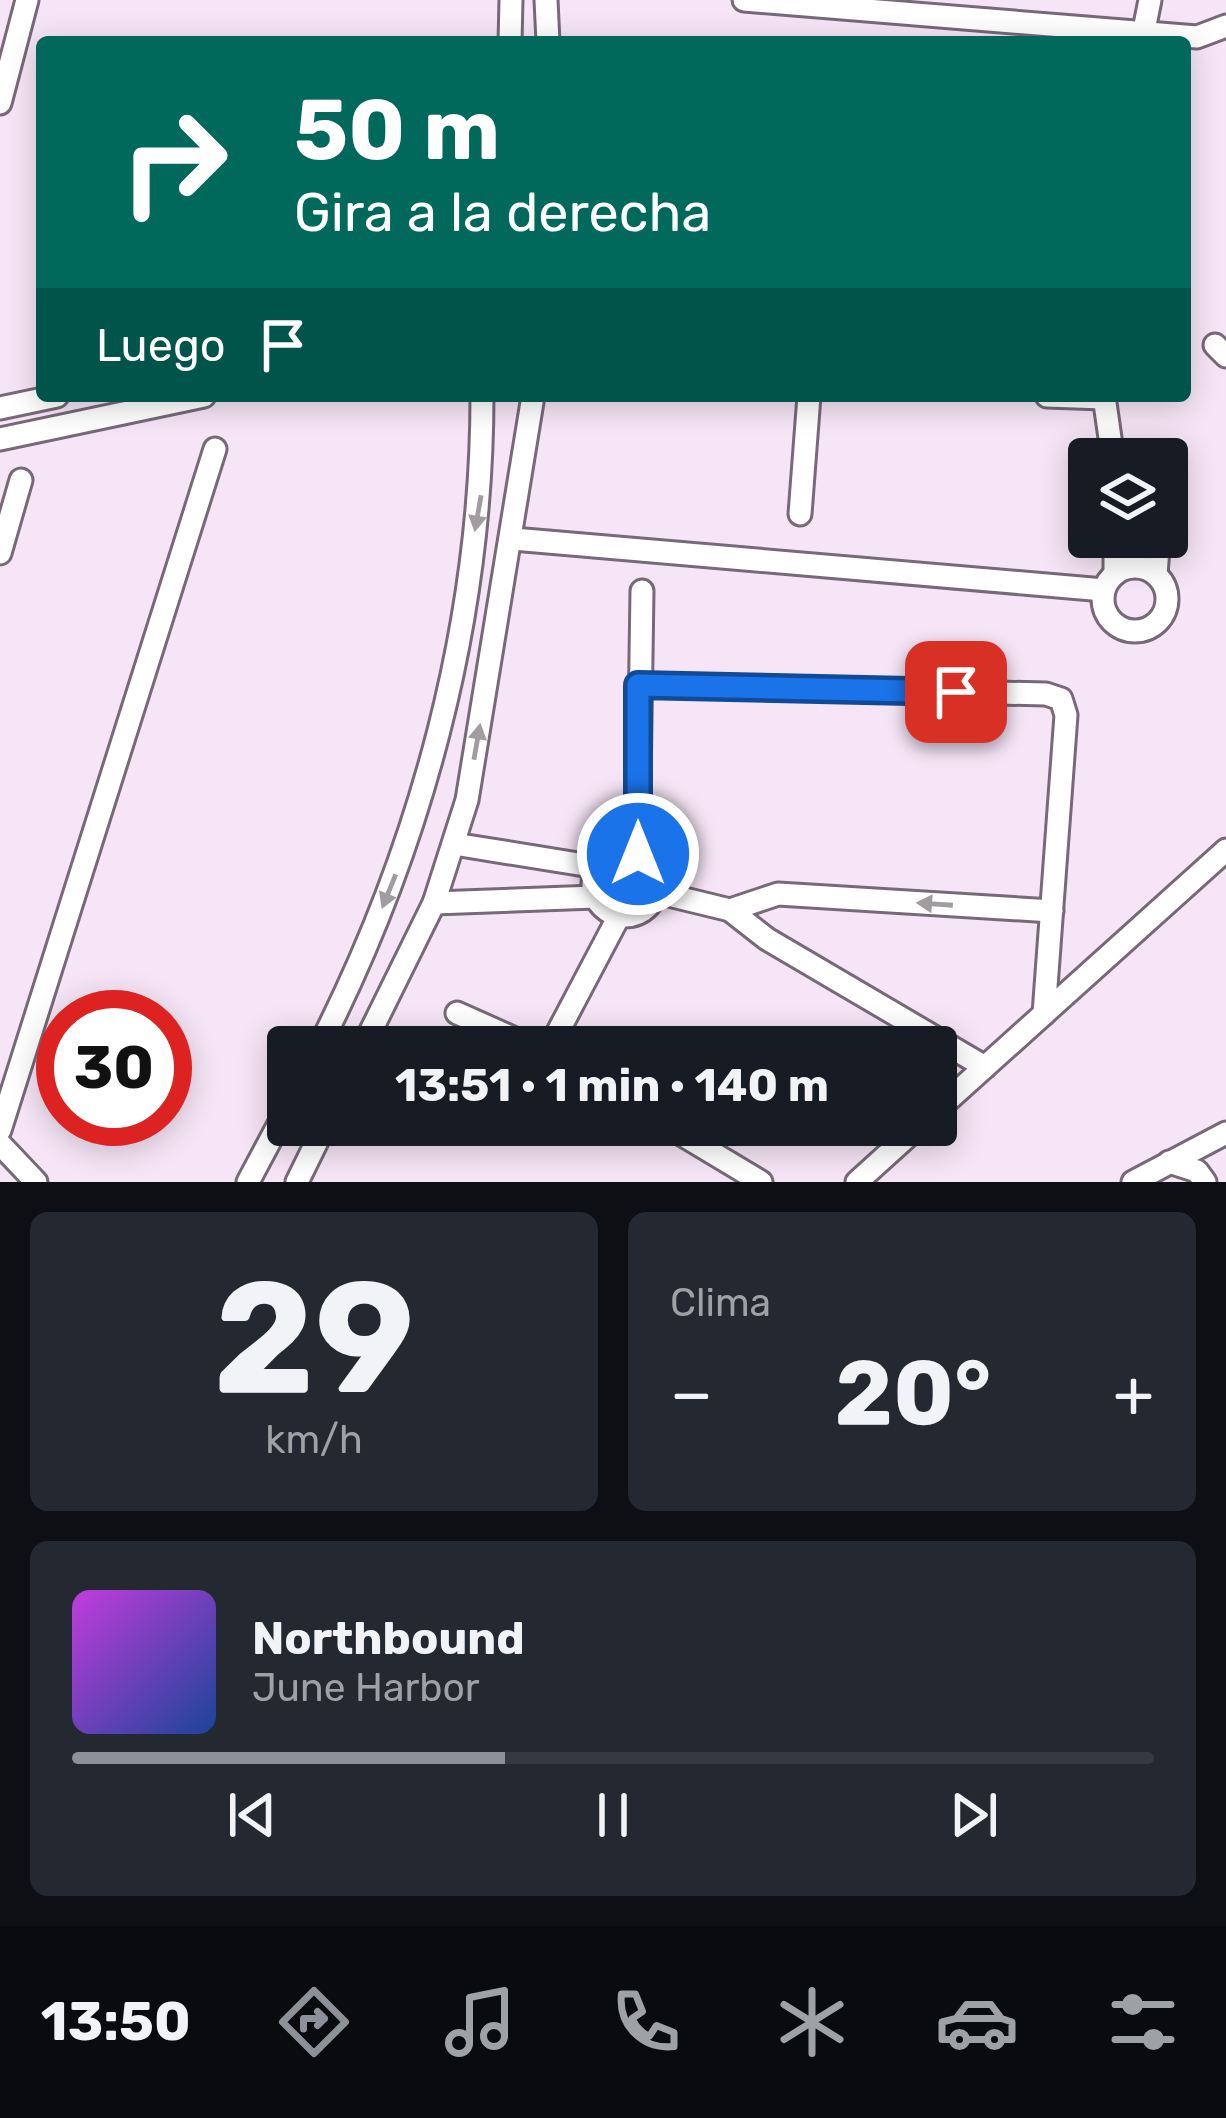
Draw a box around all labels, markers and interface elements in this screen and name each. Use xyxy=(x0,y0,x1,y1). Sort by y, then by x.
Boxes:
text: 50 m xyxy=(294,80,500,180)
icon: right xyxy=(96,84,252,240)
text: Gira a la derecha xyxy=(294,181,711,245)
icon: arrive xyxy=(250,312,316,378)
text: Luego xyxy=(96,319,226,372)
map controls xyxy=(1068,438,1188,558)
button: layers xyxy=(1068,438,1188,558)
one-way arrow xyxy=(468,494,486,532)
pin xyxy=(905,641,1007,743)
icon: arrive xyxy=(923,659,989,725)
one-way arrow xyxy=(469,723,487,761)
position arrow xyxy=(575,791,701,917)
one-way arrow xyxy=(379,873,398,909)
one-way arrow xyxy=(916,894,953,913)
speed limit sign: 30 xyxy=(36,990,192,1146)
text: 13:51 · 1 min · 140 m xyxy=(395,1059,829,1112)
text: 29 xyxy=(213,1246,415,1431)
text: Clima xyxy=(670,1280,771,1326)
text: 20° xyxy=(835,1340,991,1447)
text: − xyxy=(670,1354,713,1433)
text: + xyxy=(1113,1354,1154,1433)
text: km/h xyxy=(265,1417,363,1463)
text: Northbound xyxy=(252,1612,525,1665)
text: June Harbor xyxy=(252,1665,480,1711)
icon: previous xyxy=(219,1782,285,1848)
icon: pause xyxy=(580,1782,646,1848)
icon: next xyxy=(941,1782,1007,1848)
icon: directions xyxy=(272,1980,356,2064)
icon: music xyxy=(438,1980,522,2064)
icon: phone xyxy=(604,1980,688,2064)
icon: climate xyxy=(770,1980,854,2064)
icon: car xyxy=(935,1980,1019,2064)
icon: filters xyxy=(1101,1980,1185,2064)
text: 13:50 xyxy=(41,1990,191,2054)

